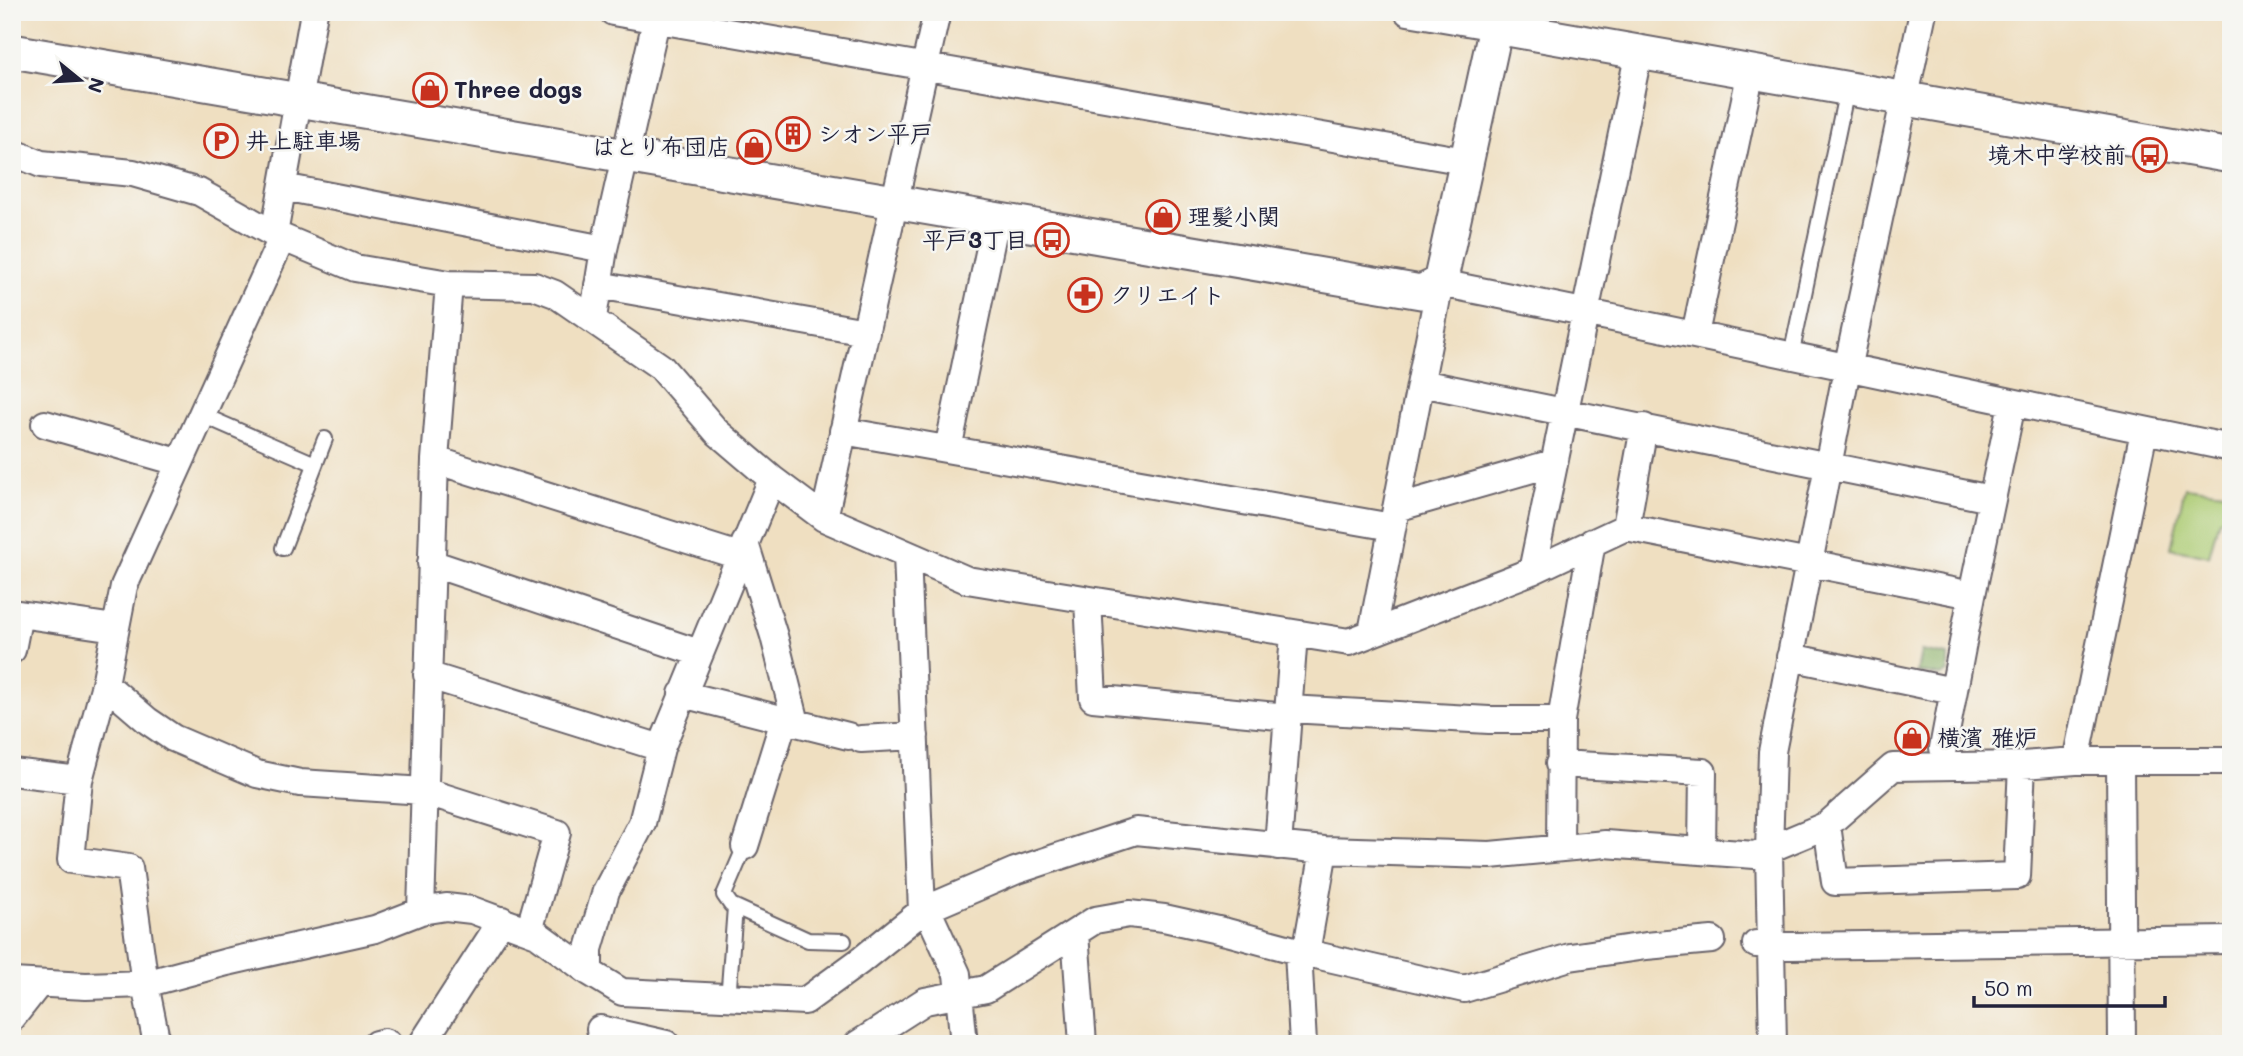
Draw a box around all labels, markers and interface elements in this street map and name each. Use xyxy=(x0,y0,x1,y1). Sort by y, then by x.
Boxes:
north arrow xyxy=(46,46,116,116)
shop icon: Three dogs xyxy=(411,71,449,109)
place label: Three dogs xyxy=(454,74,582,104)
text: N xyxy=(83,75,111,96)
building icon: シオン平戸 xyxy=(774,115,812,153)
place label: シオン平戸 xyxy=(818,118,933,148)
parking icon: 井上駐車場 xyxy=(202,122,240,160)
place label: 井上駐車場 xyxy=(246,125,361,155)
shop icon: はとり布団店 xyxy=(735,128,773,166)
place label: はとり布団店 xyxy=(592,131,730,161)
bus stop icon: 境木中学校前 xyxy=(2131,136,2169,174)
place label: 境木中学校前 xyxy=(1988,139,2126,169)
shop icon: 理髪小関 xyxy=(1144,198,1182,236)
place label: 理髪小関 xyxy=(1188,201,1280,231)
bus stop icon: 平戸3丁目 xyxy=(1033,221,1071,259)
place label: 平戸3丁目 xyxy=(922,224,1028,254)
pharmacy icon: クリエイト xyxy=(1066,276,1104,314)
place label: クリエイト xyxy=(1110,279,1225,309)
shop icon: 横濱 雅炉 xyxy=(1893,719,1931,757)
place label: 横濱 雅炉 xyxy=(1937,722,2037,752)
scale bar xyxy=(1974,965,2164,1009)
text: 50 m xyxy=(1984,974,2033,1001)

